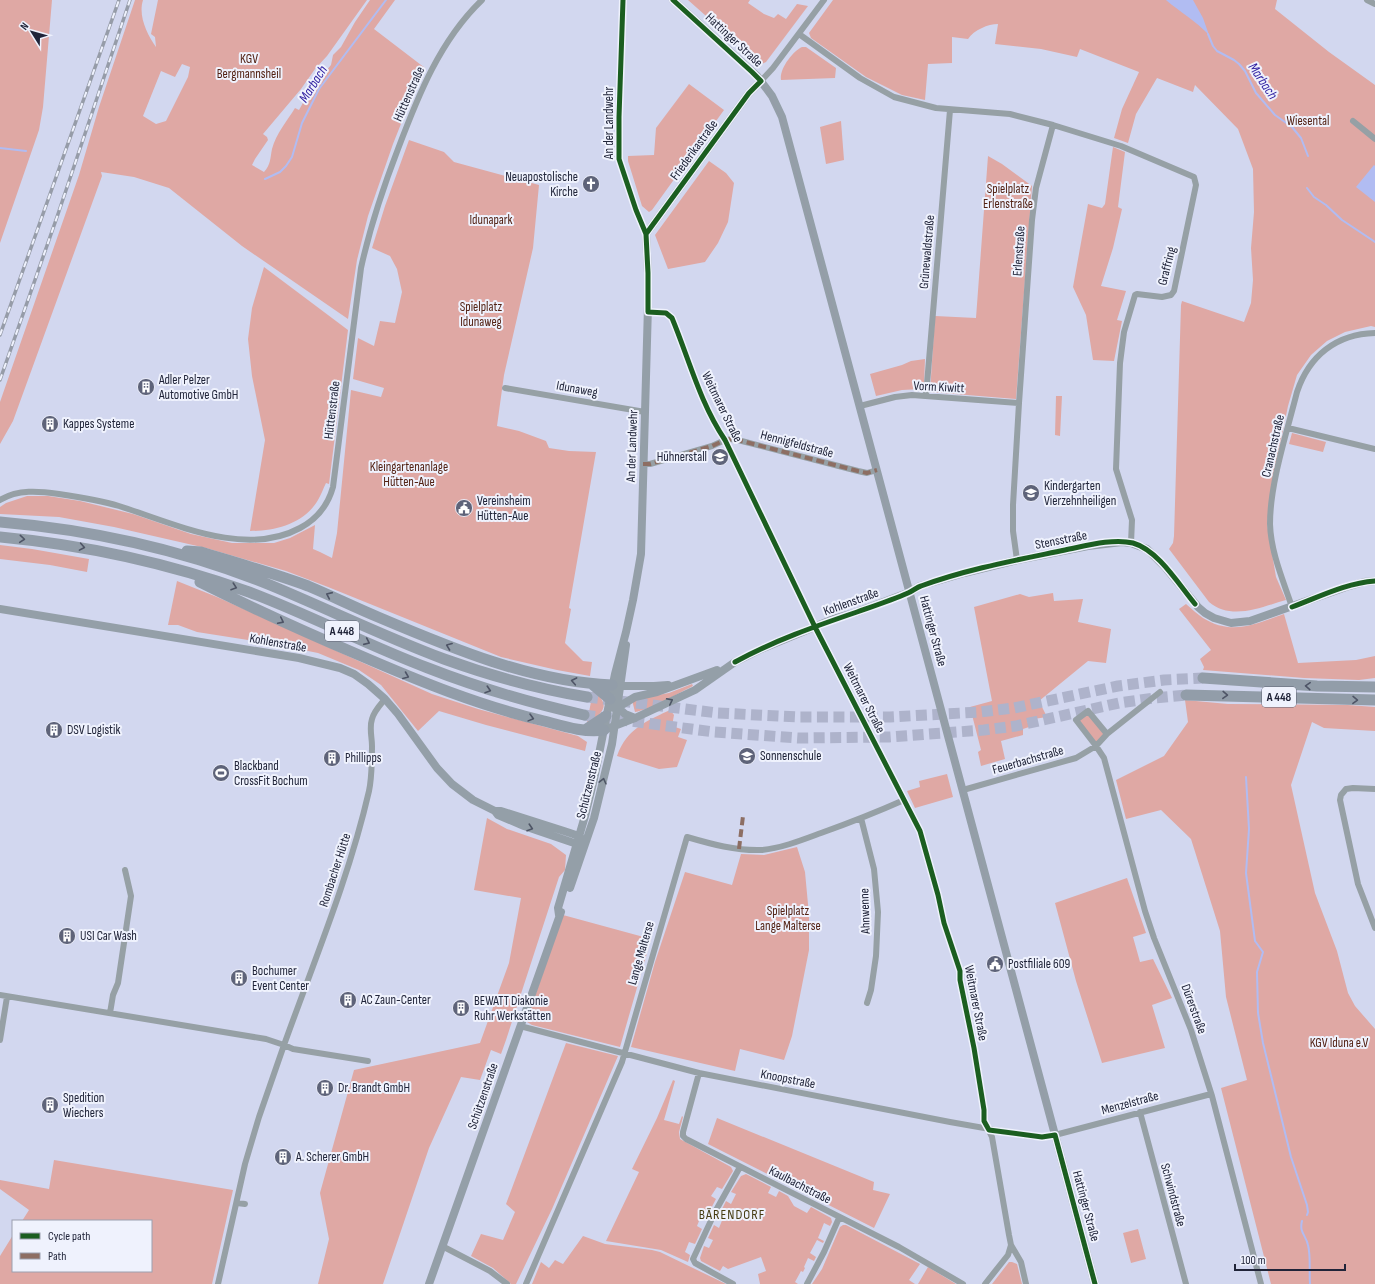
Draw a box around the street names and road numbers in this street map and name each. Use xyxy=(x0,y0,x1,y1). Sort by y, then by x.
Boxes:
street label: Hattinger Straße xyxy=(702,9,766,71)
street label: Hüttenstraße xyxy=(390,64,428,124)
street label: An der Landwehr xyxy=(601,87,617,160)
street label: Friederikastraße xyxy=(667,117,721,183)
street label: Grünewaldstraße xyxy=(916,214,938,290)
street label: Erlenstraße xyxy=(1009,225,1029,277)
street label: Graffring xyxy=(1154,245,1180,287)
street label: Weitmarer Straße xyxy=(698,369,746,445)
street label: Idunaweg xyxy=(555,378,599,400)
street label: Vorm Kiwitt xyxy=(913,378,965,396)
street label: Hüttenstraße xyxy=(320,380,344,440)
street label: An der Landwehr xyxy=(623,409,641,483)
street label: Cranachstraße xyxy=(1258,413,1288,479)
street label: Hennigfeldstraße xyxy=(759,427,835,461)
street label: Stensstraße xyxy=(1034,527,1088,553)
street label: Kohlenstraße xyxy=(821,585,881,619)
street label: Hattinger Straße xyxy=(916,594,950,668)
road number: A 448 xyxy=(325,621,359,641)
street label: Kohlenstraße xyxy=(248,630,308,656)
street label: Weitmarer Straße xyxy=(840,660,888,736)
road number: A 448 xyxy=(1262,687,1296,707)
street label: Feuerbachstraße xyxy=(991,742,1065,778)
street label: Schützenstraße xyxy=(573,750,605,820)
street label: Rombacher Hütte xyxy=(316,831,354,909)
street label: Ahnwenne xyxy=(856,888,874,935)
street label: Lange Malterse xyxy=(624,919,658,987)
street label: Weitmarer Straße xyxy=(961,964,991,1042)
street label: Dürerstraße xyxy=(1178,982,1210,1036)
street label: Schützenstraße xyxy=(464,1061,502,1131)
street label: Knoopstraße xyxy=(759,1066,817,1092)
street label: Menzelstraße xyxy=(1100,1088,1160,1118)
street label: Schwindstraße xyxy=(1157,1162,1189,1228)
street label: Kaulbachstraße xyxy=(766,1163,834,1207)
street label: Hattinger Straße xyxy=(1069,1169,1103,1243)

